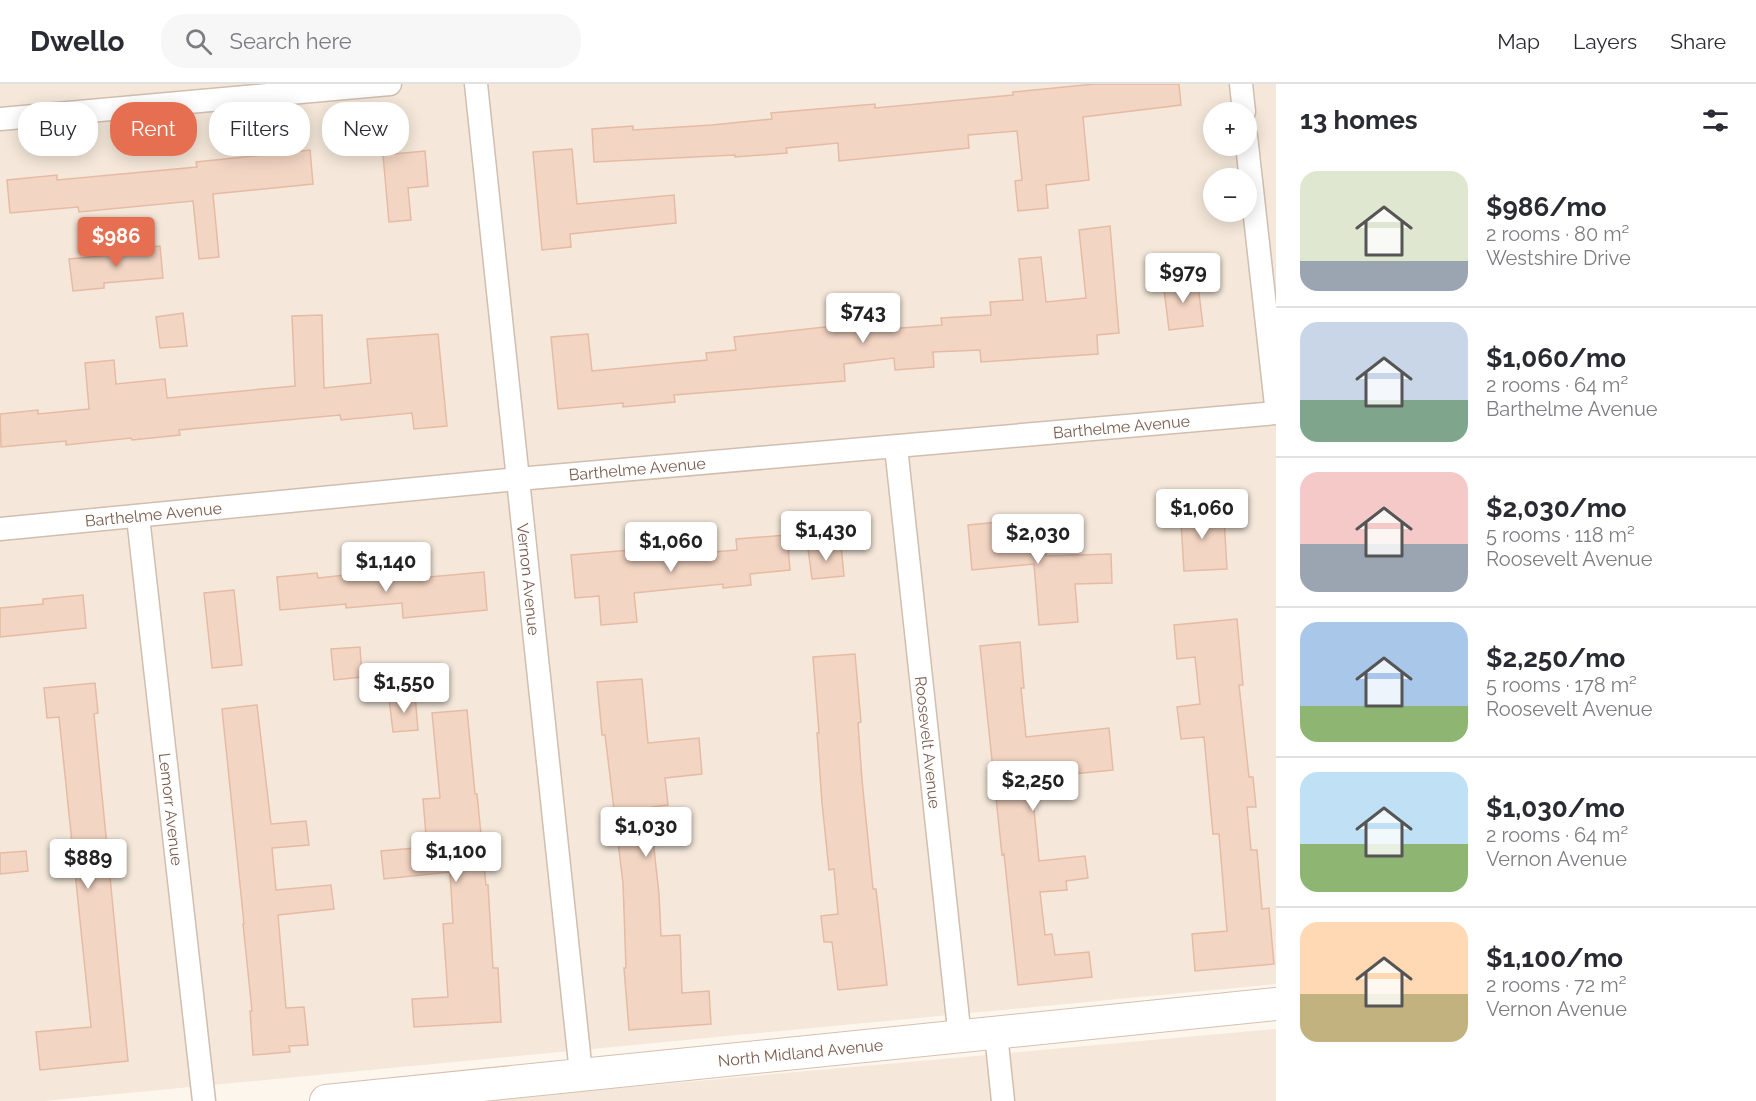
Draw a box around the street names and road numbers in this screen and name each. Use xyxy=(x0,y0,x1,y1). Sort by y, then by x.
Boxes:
street label: Barthelme Avenue xyxy=(1052,411,1191,442)
street label: Barthelme Avenue xyxy=(568,453,706,484)
street label: Barthelme Avenue xyxy=(84,498,223,530)
street label: Vernon Avenue xyxy=(513,522,544,636)
street label: Roosevelt Avenue xyxy=(911,675,945,810)
street label: Lemorr Avenue xyxy=(155,752,187,867)
street label: North Midland Avenue xyxy=(717,1035,884,1070)

